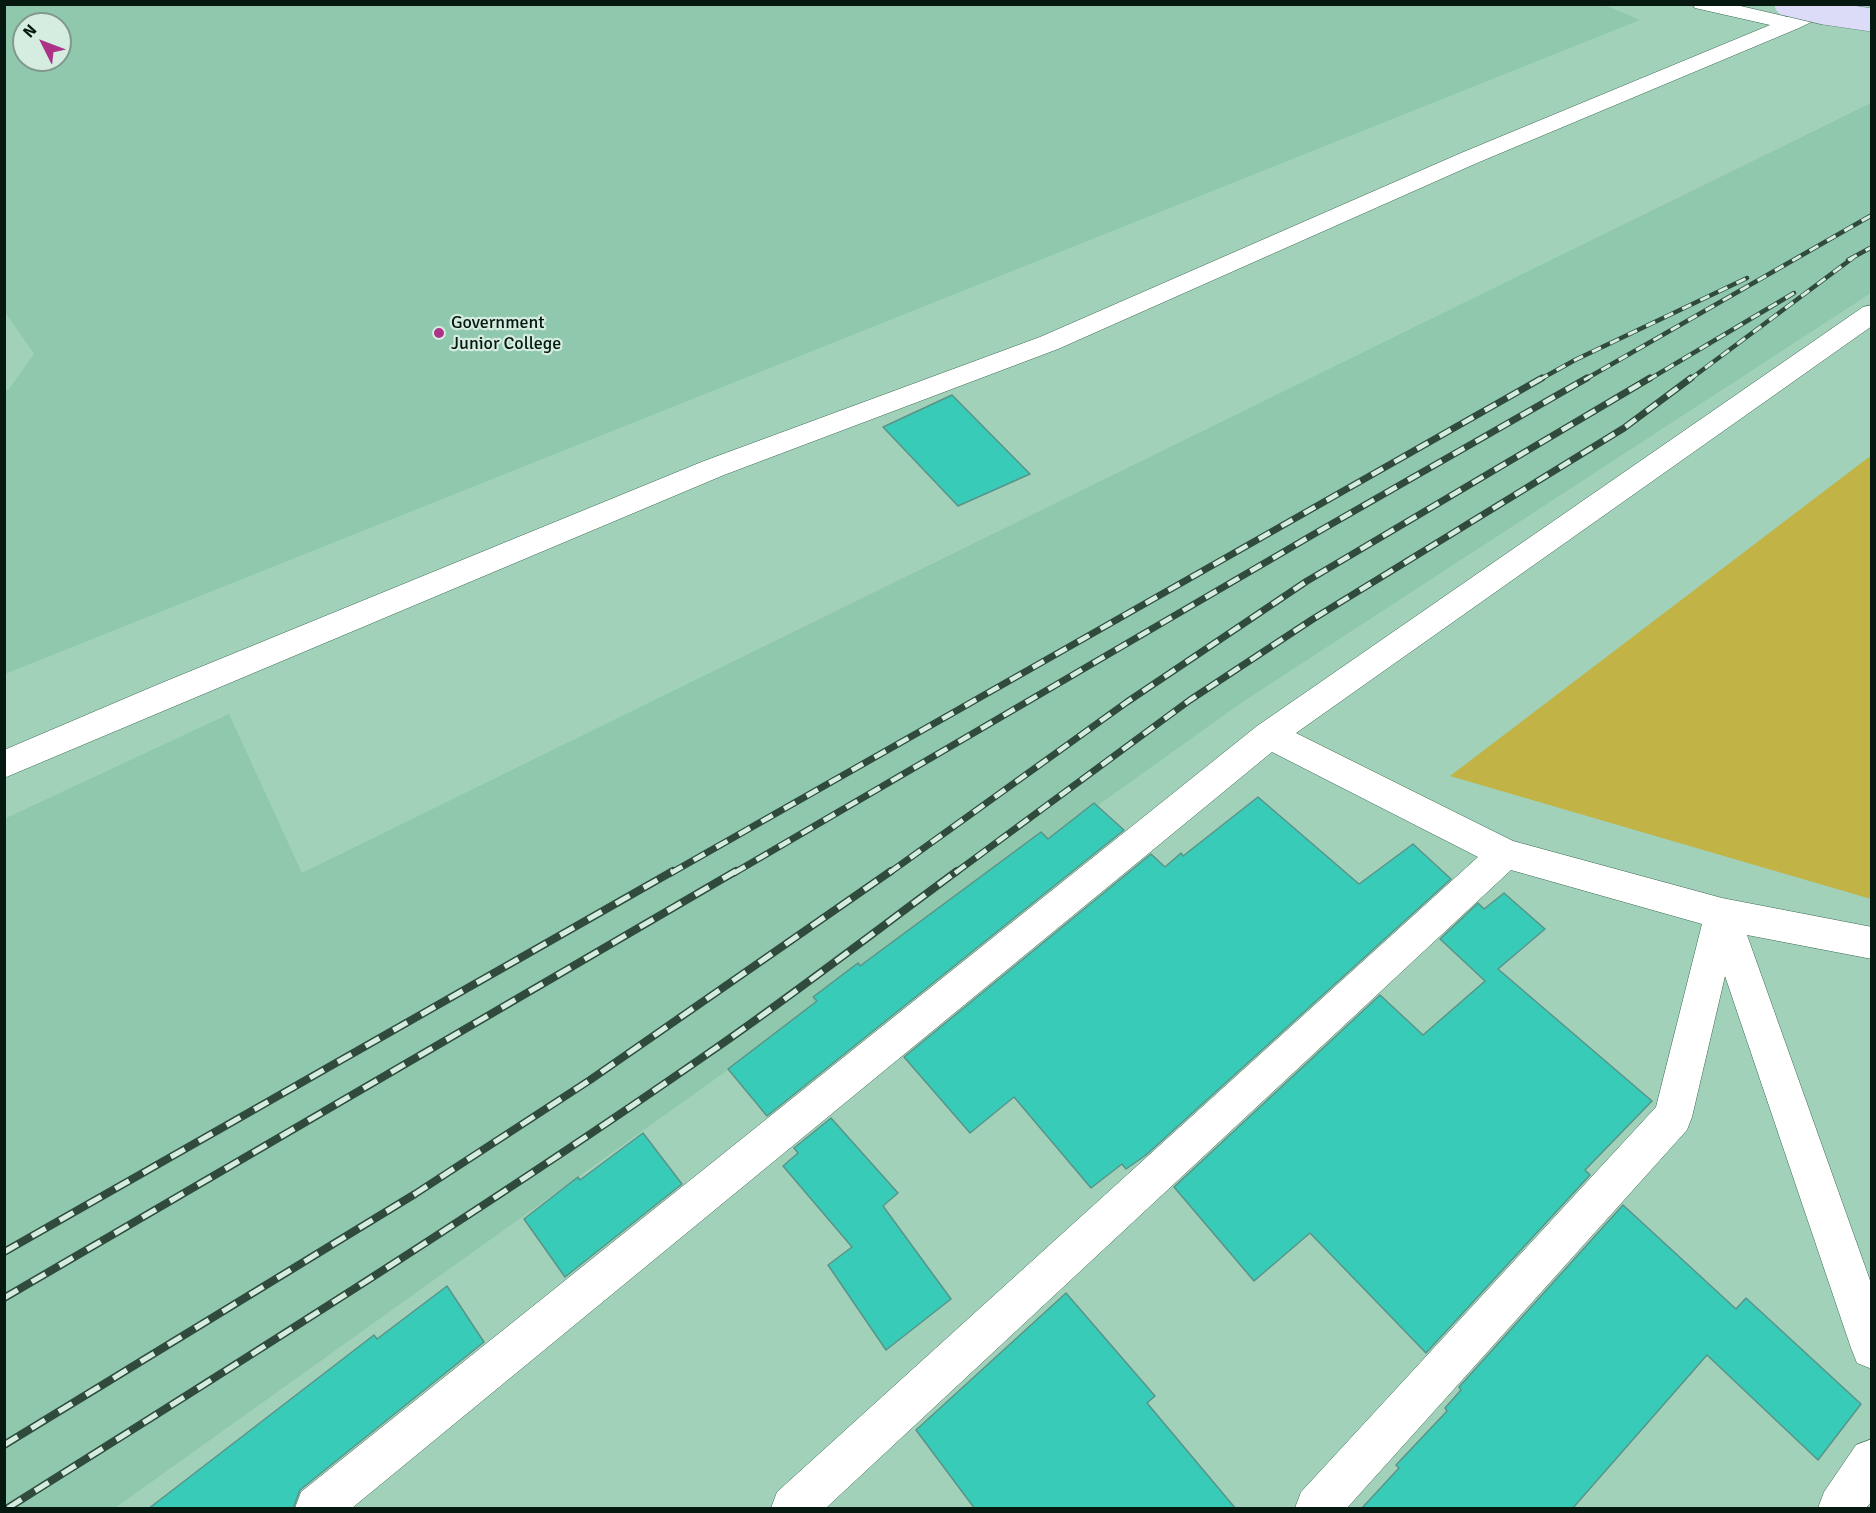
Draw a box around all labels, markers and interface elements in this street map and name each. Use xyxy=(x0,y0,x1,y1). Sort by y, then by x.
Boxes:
north arrow xyxy=(12,12,72,72)
text: N xyxy=(19,20,41,42)
place label: Government Junior College xyxy=(451,312,561,354)
marker: Government Junior College xyxy=(432,326,446,340)

